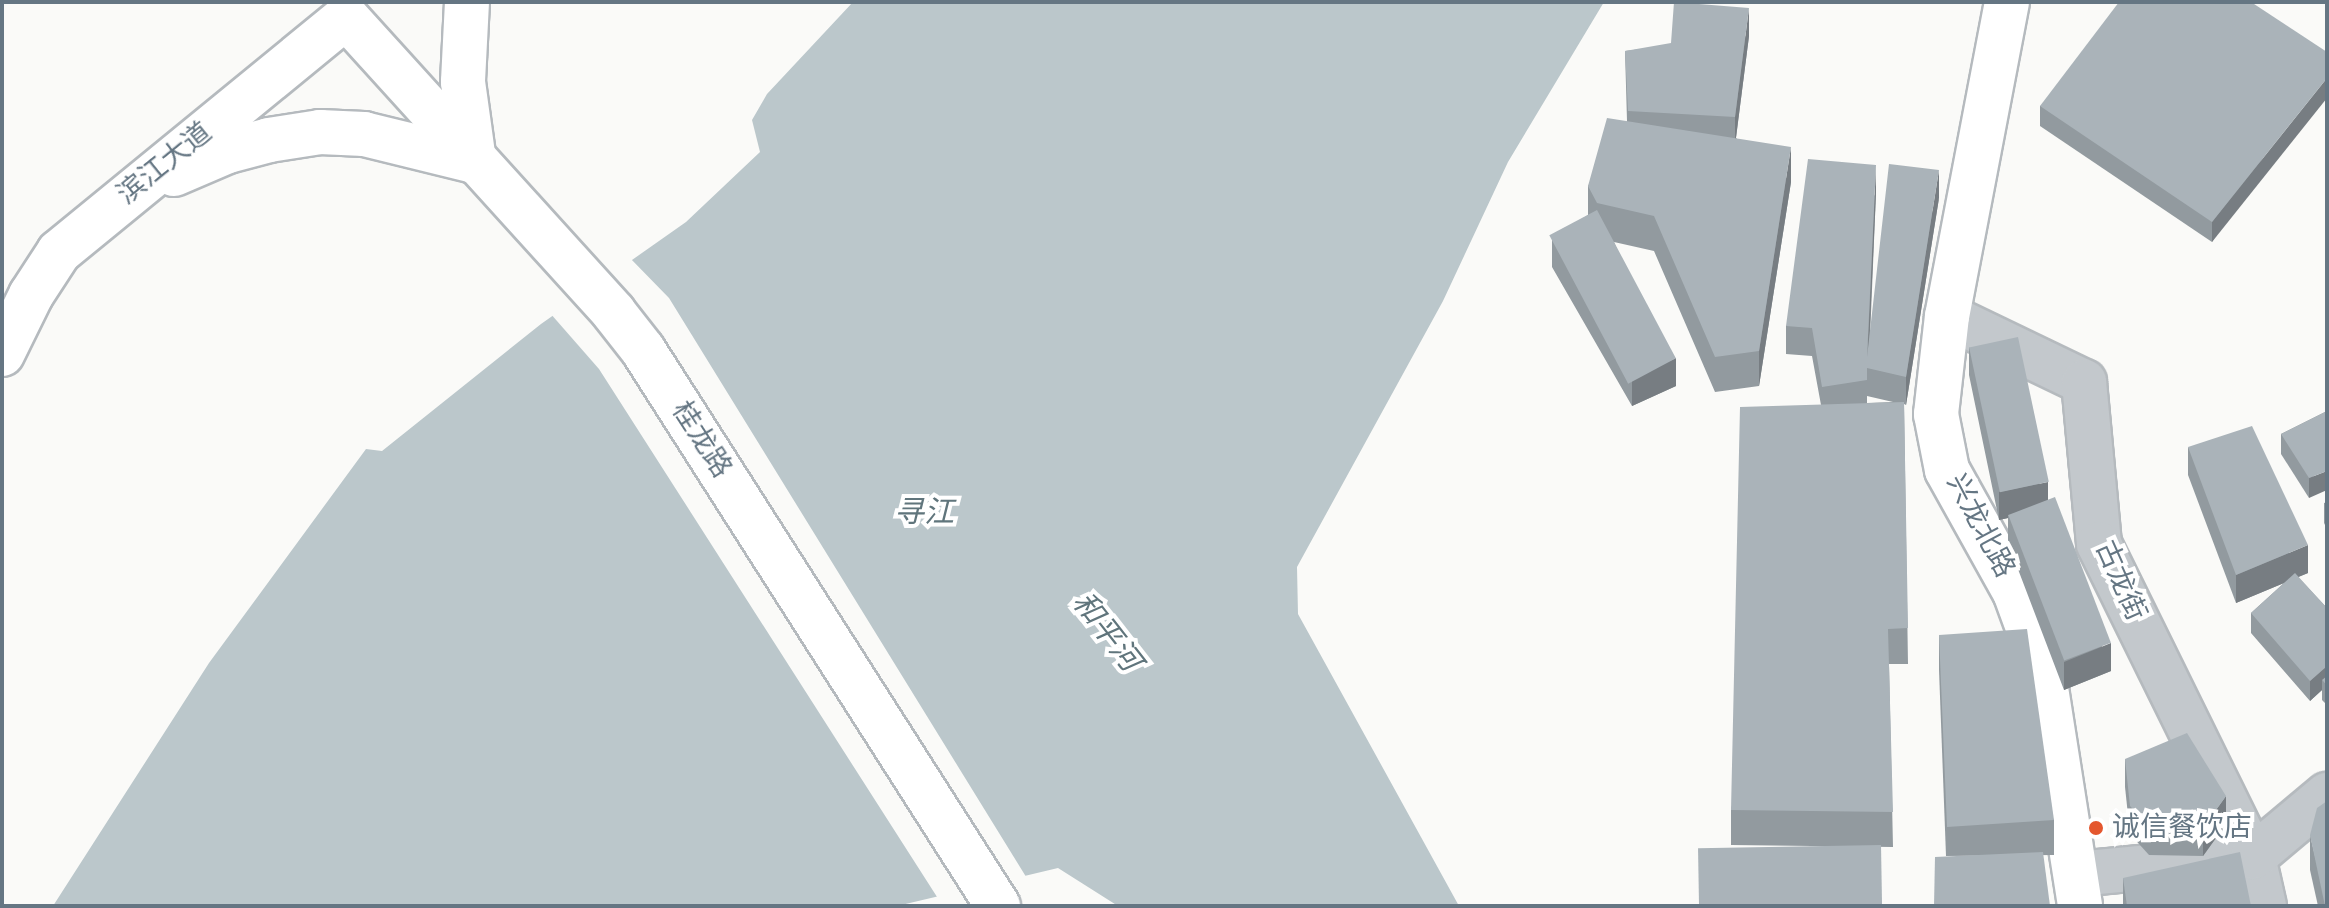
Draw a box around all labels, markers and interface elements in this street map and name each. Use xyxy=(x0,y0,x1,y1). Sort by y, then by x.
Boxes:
street label: 滨江大道 xyxy=(111,116,219,212)
street label: 桂龙路 xyxy=(664,396,738,484)
street label: 兴龙北路 xyxy=(1939,469,2021,583)
water label: 寻江 xyxy=(894,495,954,531)
street label: 古龙街 xyxy=(2088,536,2152,626)
water label: 和平河 xyxy=(1064,585,1148,679)
place label: 诚信餐饮店 xyxy=(2112,811,2252,845)
marker: 诚信餐饮店 xyxy=(2087,819,2105,837)

